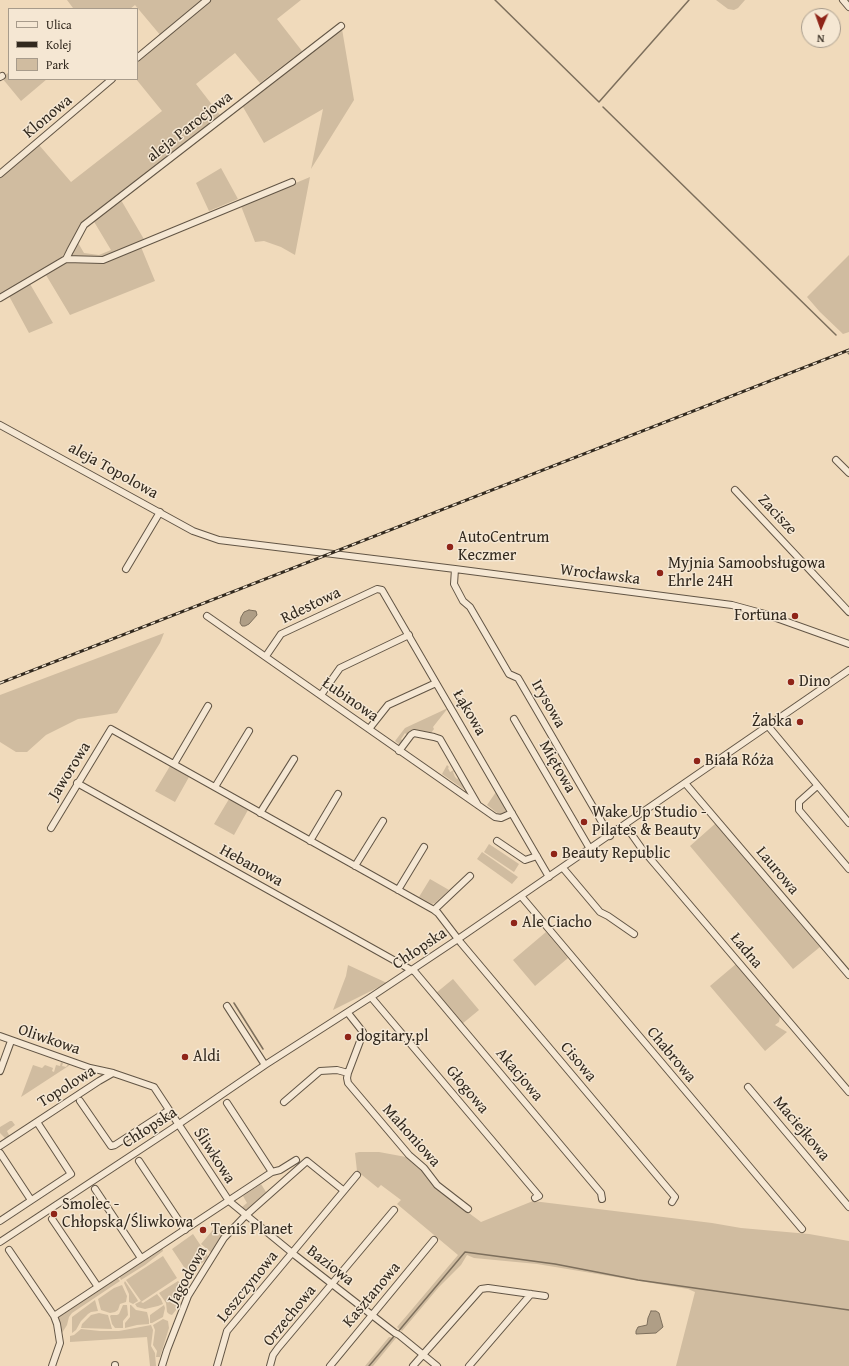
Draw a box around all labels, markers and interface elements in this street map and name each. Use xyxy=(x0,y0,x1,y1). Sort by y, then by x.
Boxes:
legend xyxy=(8,8,138,80)
north arrow xyxy=(801,8,841,48)
text: Ulica xyxy=(46,16,72,33)
text: N xyxy=(817,31,825,47)
text: Kolej xyxy=(46,36,71,53)
text: Park xyxy=(46,56,69,73)
street label: aleja Parocjowa xyxy=(143,88,237,166)
street label: Klonowa xyxy=(20,91,76,143)
street label: aleja Topolowa xyxy=(65,439,161,503)
street label: Zacisze xyxy=(753,491,801,539)
place label: AutoCentrum Keczmer xyxy=(458,528,549,566)
marker: AutoCentrum Keczmer xyxy=(445,542,455,552)
place label: Myjnia Samoobsługowa Ehrle 24H xyxy=(668,554,825,592)
street label: Wrocławska xyxy=(559,561,641,589)
marker: Myjnia Samoobsługowa Ehrle 24H xyxy=(655,568,665,578)
street label: Rdestowa xyxy=(278,583,344,629)
place label: Fortuna xyxy=(734,606,787,626)
marker: Fortuna xyxy=(790,611,800,621)
place label: Dino xyxy=(799,672,830,692)
street label: Łubinowa xyxy=(318,674,382,726)
street label: Irysowa xyxy=(527,676,569,732)
marker: Dino xyxy=(786,677,796,687)
street label: Łąkowa xyxy=(448,687,490,739)
place label: Żabka xyxy=(752,712,792,732)
marker: Żabka xyxy=(795,717,805,727)
street label: Miętowa xyxy=(534,737,580,797)
street label: Jaworowa xyxy=(45,739,95,803)
place label: Biała Róża xyxy=(705,751,774,771)
marker: Biała Róża xyxy=(692,756,702,766)
place label: Wake Up Studio - Pilates & Beauty xyxy=(592,803,706,841)
marker: Wake Up Studio - Pilates & Beauty xyxy=(579,817,589,827)
street label: Hebanowa xyxy=(216,841,286,891)
street label: Laurowa xyxy=(751,843,803,899)
place label: Beauty Republic xyxy=(562,844,670,864)
marker: Beauty Republic xyxy=(549,849,559,859)
place label: Ale Ciacho xyxy=(522,913,592,933)
marker: Ale Ciacho xyxy=(509,918,519,928)
street label: Chłopska xyxy=(389,924,451,974)
street label: Ładna xyxy=(726,929,766,973)
street label: Oliwkowa xyxy=(15,1020,83,1060)
street label: Chabrowa xyxy=(642,1023,700,1087)
place label: dogitary.pl xyxy=(356,1027,428,1047)
marker: dogitary.pl xyxy=(343,1032,353,1042)
street label: Cisowa xyxy=(556,1038,600,1086)
street label: Akacjowa xyxy=(491,1045,547,1105)
place label: Aldi xyxy=(193,1047,220,1067)
marker: Aldi xyxy=(180,1052,190,1062)
street label: Topolowa xyxy=(35,1062,99,1112)
street label: Głogowa xyxy=(441,1062,493,1118)
street label: Maciejkowa xyxy=(768,1093,834,1165)
street label: Mahoniowa xyxy=(378,1101,444,1171)
street label: Chłopska xyxy=(119,1103,181,1153)
street label: Śliwkowa xyxy=(189,1125,239,1187)
place label: Smolec - Chłopska/Śliwkowa xyxy=(62,1195,193,1233)
marker: Smolec - Chłopska/Śliwkowa xyxy=(49,1209,59,1219)
place label: Tenis Planet xyxy=(211,1220,293,1240)
marker: Tenis Planet xyxy=(198,1225,208,1235)
street label: Baziowa xyxy=(303,1242,357,1290)
street label: Jagodowa xyxy=(164,1243,212,1309)
street label: Leszczynowa xyxy=(213,1247,283,1327)
street label: Kasztanowa xyxy=(339,1259,405,1331)
street label: Orzechowa xyxy=(259,1281,321,1351)

